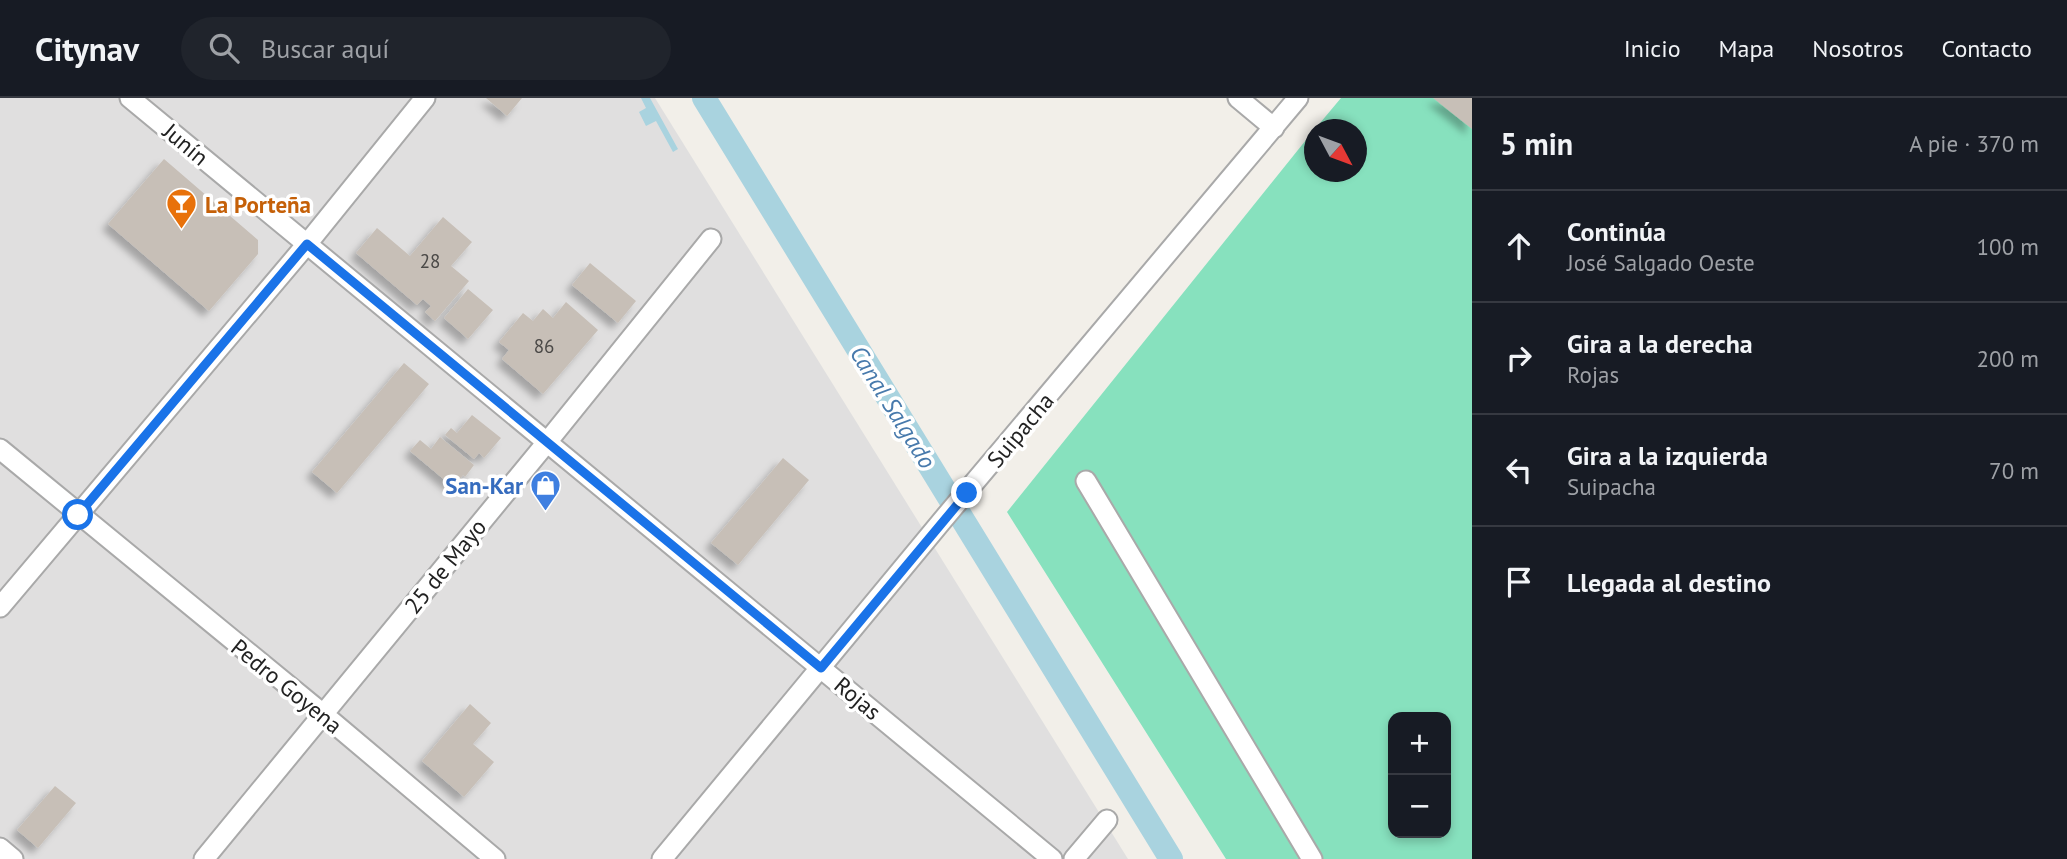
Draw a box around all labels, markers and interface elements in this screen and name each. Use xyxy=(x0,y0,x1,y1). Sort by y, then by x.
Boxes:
search box xyxy=(181,17,671,80)
text: Citynav xyxy=(35,27,139,70)
icon: search xyxy=(205,29,243,67)
text: Buscar aquí xyxy=(261,32,389,65)
text: Inicio xyxy=(1624,33,1681,64)
text: Mapa xyxy=(1719,33,1774,64)
text: Nosotros xyxy=(1812,33,1904,64)
text: Contacto xyxy=(1942,33,2032,64)
street label: Junín xyxy=(157,116,215,171)
north arrow xyxy=(1304,119,1367,182)
text: 5 min xyxy=(1500,124,1573,163)
text: A pie · 370 m xyxy=(1909,129,2039,158)
bar icon: La Porteña xyxy=(165,187,199,231)
place label: La Porteña xyxy=(205,190,311,219)
text: Continúa xyxy=(1567,215,1666,248)
icon: ahead xyxy=(1500,227,1538,265)
text: 100 m xyxy=(1977,232,2039,261)
text: José Salgado Oeste xyxy=(1567,248,1755,277)
house number: 28 xyxy=(420,249,440,273)
text: Gira a la derecha xyxy=(1567,327,1753,360)
house number: 86 xyxy=(534,334,554,358)
icon: right xyxy=(1500,339,1538,377)
water label: Canal Salgado xyxy=(843,340,943,474)
text: 200 m xyxy=(1977,344,2039,373)
text: Rojas xyxy=(1567,360,1619,389)
street label: Suipacha xyxy=(980,387,1060,473)
text: Gira a la izquierda xyxy=(1567,439,1768,472)
icon: left xyxy=(1500,451,1538,489)
text: 70 m xyxy=(1989,456,2039,485)
shop icon: San-Kar xyxy=(529,468,563,512)
place label: San-Kar xyxy=(445,471,524,500)
text: Suipacha xyxy=(1567,472,1656,501)
route end xyxy=(951,477,982,508)
route start xyxy=(62,499,93,530)
street label: 25 de Mayo xyxy=(398,513,492,619)
icon: arrive xyxy=(1500,563,1538,601)
text: Llegada al destino xyxy=(1567,566,1771,599)
street label: Pedro Goyena xyxy=(226,632,348,740)
street label: Rojas xyxy=(829,670,887,726)
map controls xyxy=(1388,712,1451,838)
button: + xyxy=(1388,712,1451,775)
button: − xyxy=(1388,775,1451,838)

